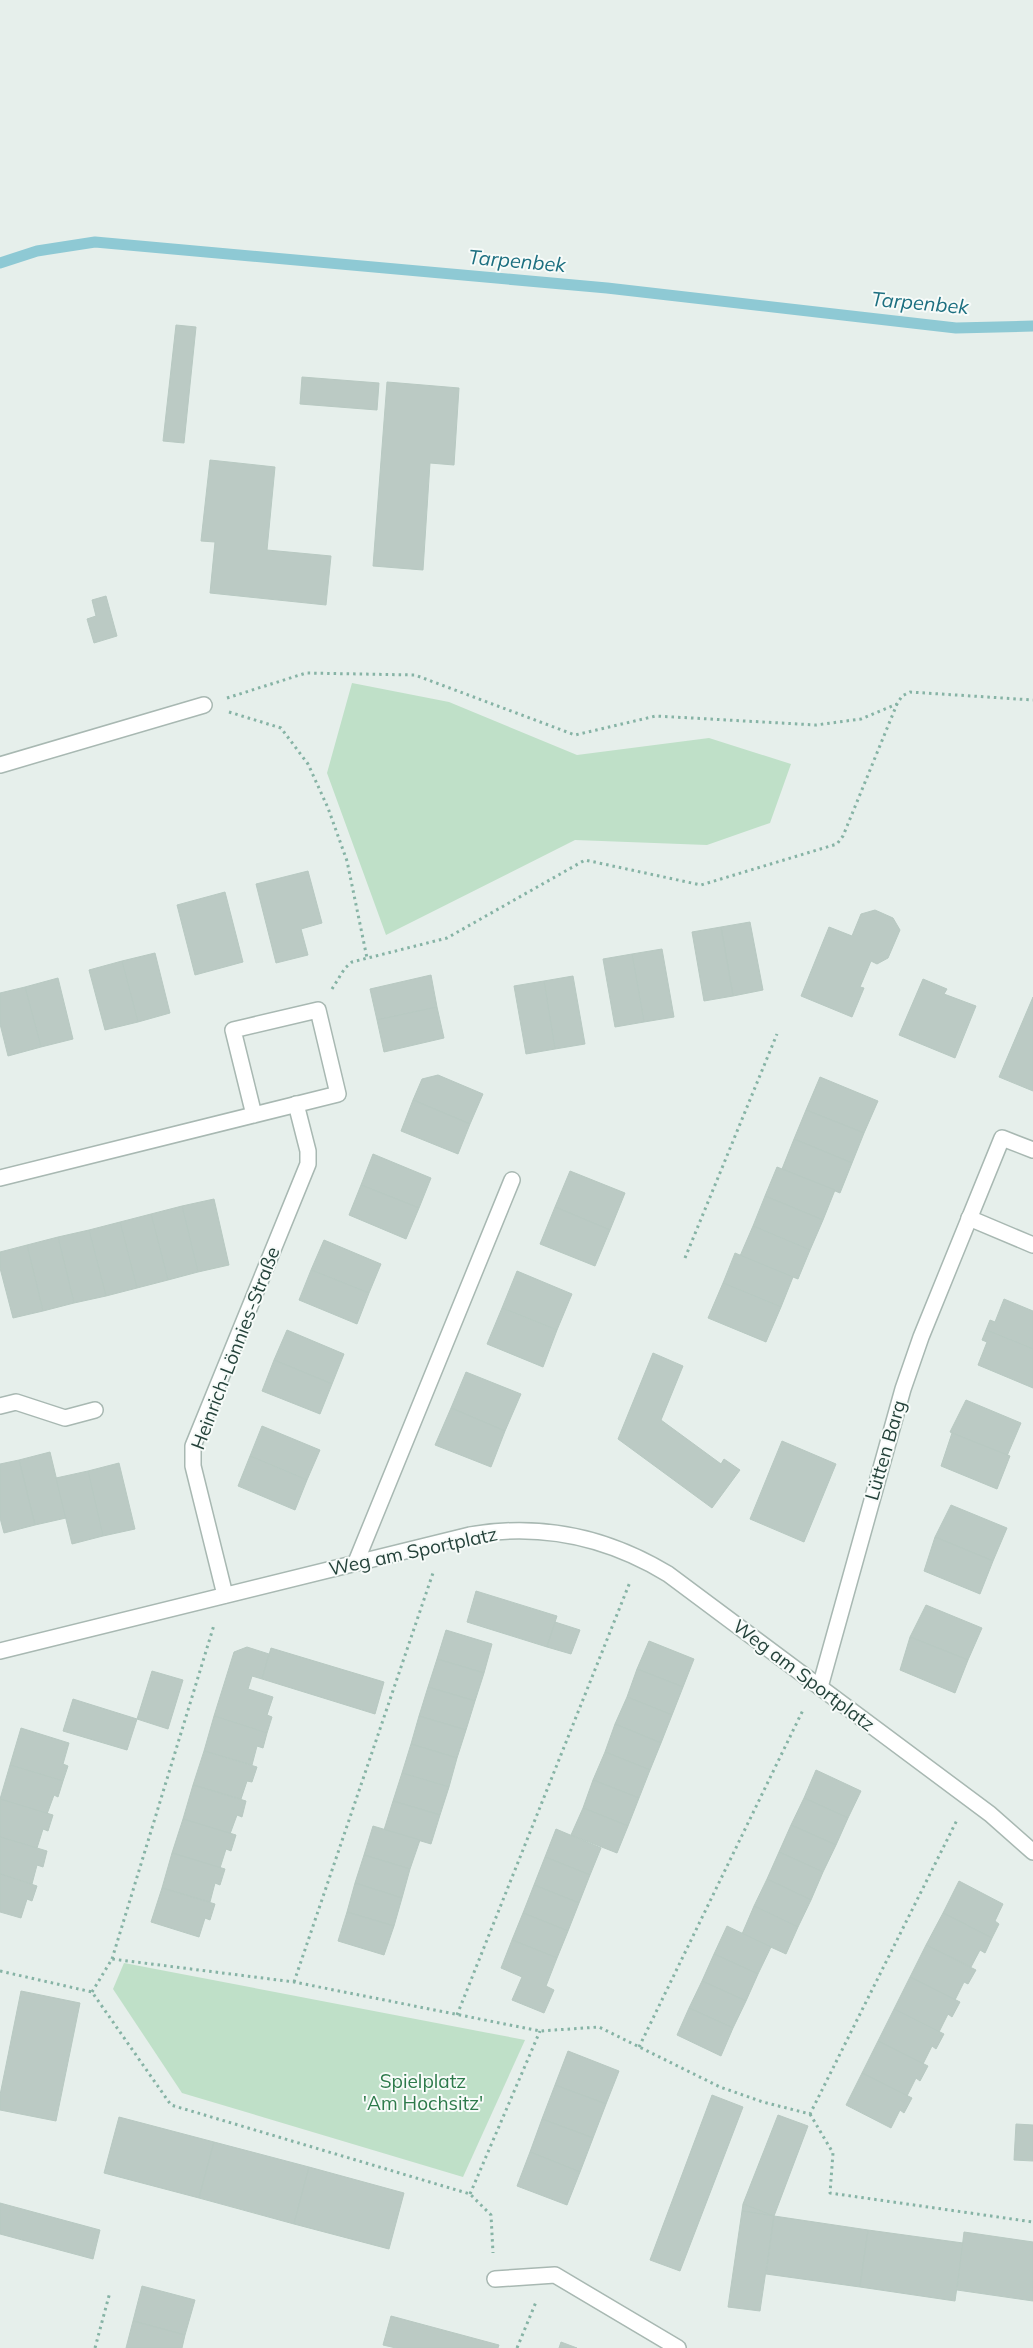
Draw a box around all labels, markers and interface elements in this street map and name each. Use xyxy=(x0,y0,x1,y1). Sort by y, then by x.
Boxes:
water label: Tarpenbek xyxy=(467,244,567,277)
water label: Tarpenbek xyxy=(870,286,970,319)
street label: Heinrich-Lönnies-Straße xyxy=(185,1243,285,1453)
street label: Lütten Barg xyxy=(859,1397,911,1503)
street label: Weg am Sportplatz xyxy=(326,1521,500,1581)
street label: Weg am Sportplatz xyxy=(728,1614,880,1736)
park label: Spielplatz 'Am Hochsitz' xyxy=(363,2069,483,2115)

